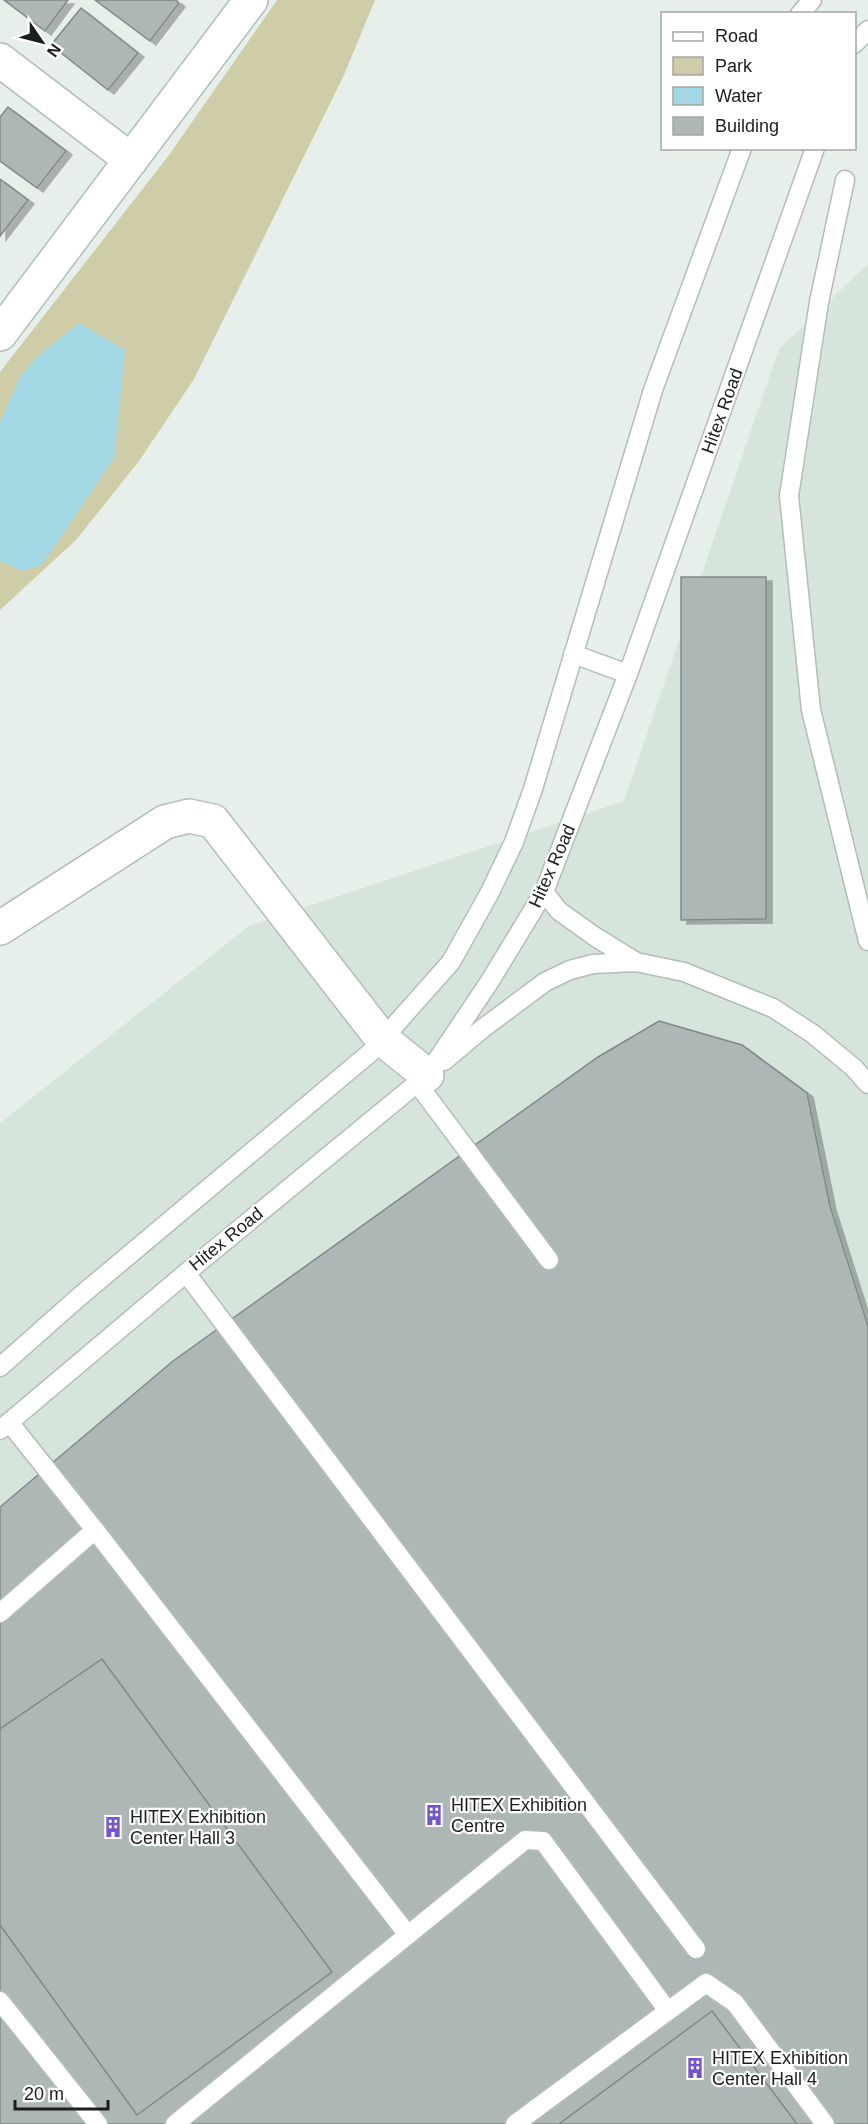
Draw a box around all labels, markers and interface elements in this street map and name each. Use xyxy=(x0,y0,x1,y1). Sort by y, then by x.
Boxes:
north arrow xyxy=(12,12,72,72)
legend xyxy=(661,12,856,150)
text: Road xyxy=(715,26,758,46)
text: N xyxy=(44,41,64,60)
text: Park xyxy=(715,56,753,76)
text: Water xyxy=(715,86,762,106)
text: Building xyxy=(715,116,779,136)
street label: Hitex Road xyxy=(697,366,747,456)
street label: Hitex Road xyxy=(525,821,579,911)
street label: Hitex Road xyxy=(185,1203,267,1275)
place label: HITEX Exhibition Centre xyxy=(451,1795,587,1836)
building icon: HITEX Exhibition Centre xyxy=(422,1803,446,1827)
place label: HITEX Exhibition Center Hall 3 xyxy=(130,1807,266,1848)
building icon: HITEX Exhibition Center Hall 3 xyxy=(101,1815,125,1839)
place label: HITEX Exhibition Center Hall 4 xyxy=(712,2048,848,2089)
building icon: HITEX Exhibition Center Hall 4 xyxy=(683,2056,707,2080)
scale bar xyxy=(15,2073,108,2111)
text: 20 m xyxy=(24,2084,64,2104)

